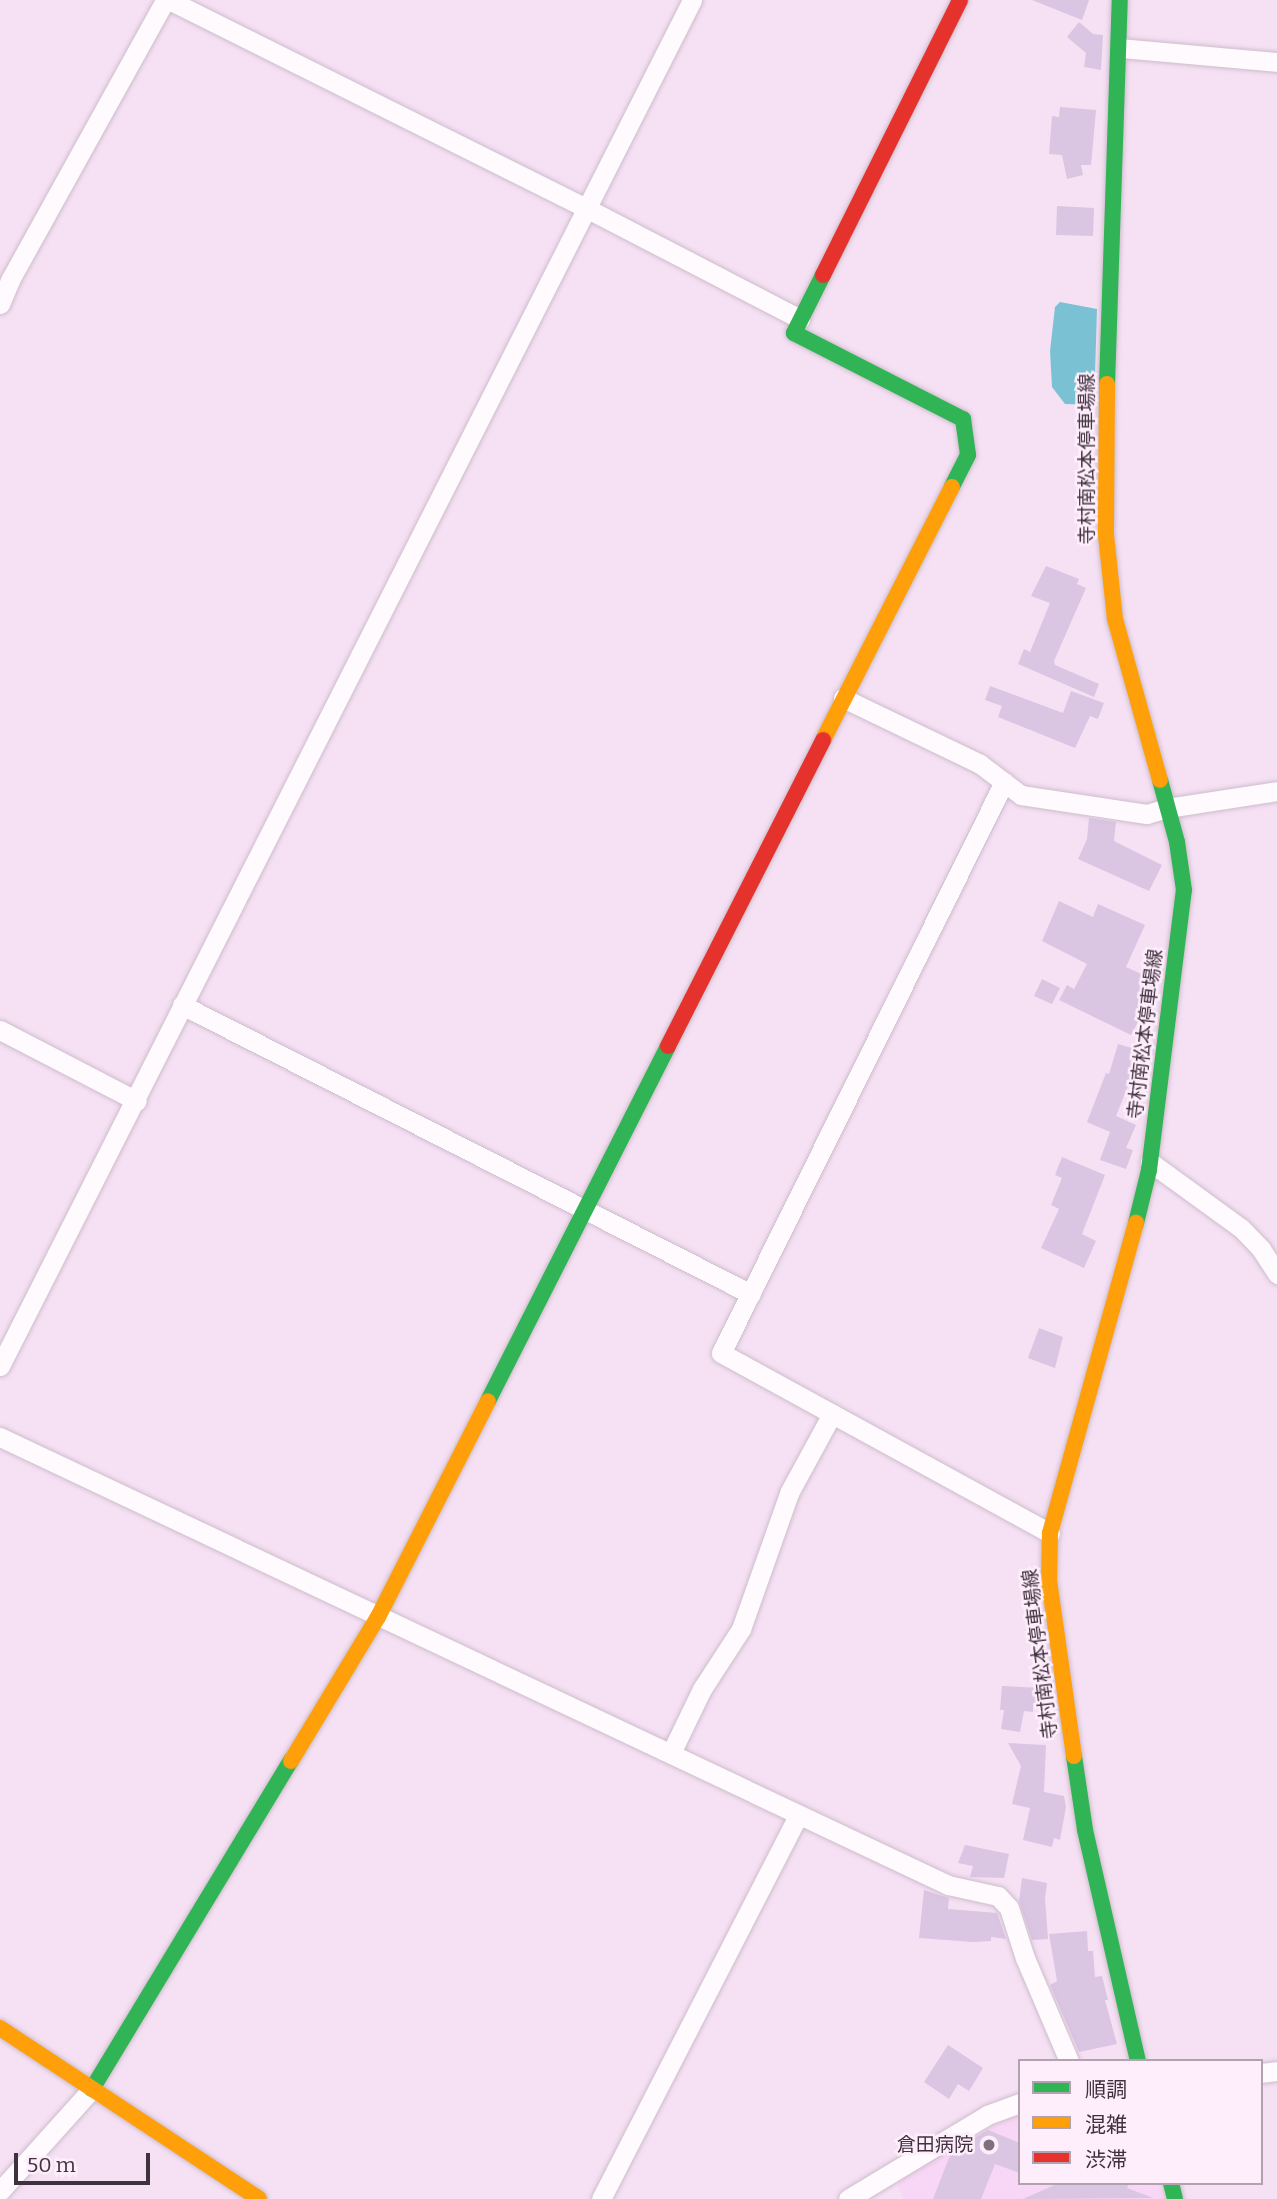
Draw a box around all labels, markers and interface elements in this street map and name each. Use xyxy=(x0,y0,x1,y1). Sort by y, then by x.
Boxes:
street label: 寺村南松本停車場線 xyxy=(1076,374,1098,544)
street label: 寺村南松本停車場線 xyxy=(1123,948,1167,1120)
street label: 寺村南松本停車場線 xyxy=(1018,1568,1062,1740)
legend xyxy=(1018,2059,1263,2185)
text: 順調 xyxy=(1085,2077,1127,2103)
text: 混雑 xyxy=(1085,2112,1127,2138)
place label: 倉田病院 xyxy=(897,2134,973,2156)
marker: 倉田病院 xyxy=(979,2135,999,2155)
scale bar xyxy=(18,2140,154,2184)
text: 渋滞 xyxy=(1085,2147,1127,2173)
text: 50 m xyxy=(27,2152,76,2178)

